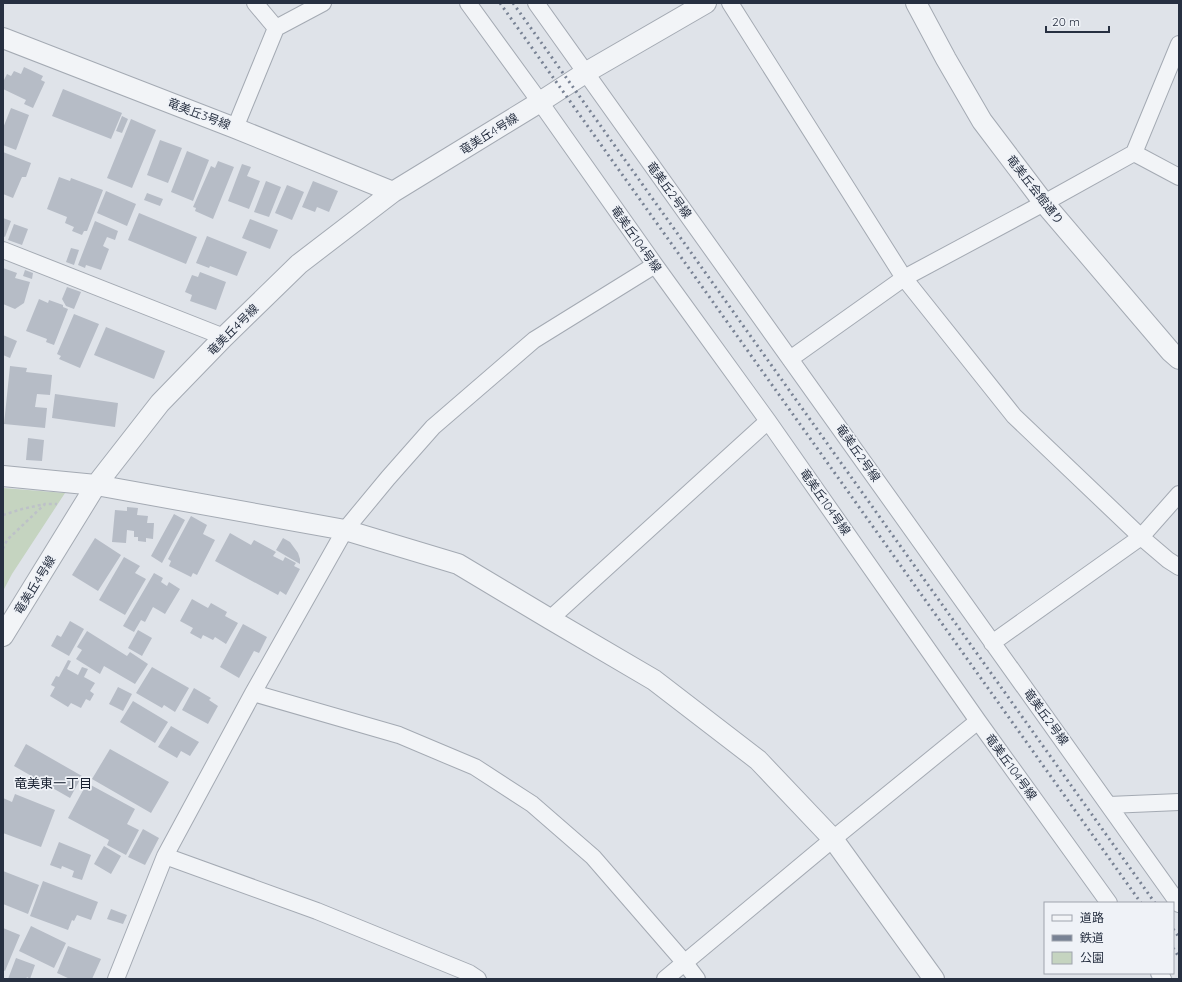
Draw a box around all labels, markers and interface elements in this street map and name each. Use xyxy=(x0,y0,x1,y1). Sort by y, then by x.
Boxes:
scale bar xyxy=(1046,8,1109,34)
text: 20 m xyxy=(1052,14,1080,29)
street label: 竜美丘3号線 xyxy=(166,95,233,132)
street label: 竜美丘4号線 xyxy=(457,110,521,158)
street label: 竜美丘会館通り xyxy=(1004,152,1067,227)
street label: 竜美丘2号線 xyxy=(644,158,695,221)
street label: 竜美丘104号線 xyxy=(608,203,665,275)
street label: 竜美丘4号線 xyxy=(204,301,261,358)
street label: 竜美丘2号線 xyxy=(833,421,884,484)
street label: 竜美丘104号線 xyxy=(797,466,854,538)
street label: 竜美丘4号線 xyxy=(11,553,59,617)
street label: 竜美丘2号線 xyxy=(1021,685,1072,748)
street label: 竜美丘104号線 xyxy=(982,731,1040,803)
district label: 竜美東一丁目 xyxy=(14,775,92,791)
legend xyxy=(1044,902,1174,974)
text: 道路 xyxy=(1080,910,1104,925)
text: 鉄道 xyxy=(1080,930,1104,945)
text: 公園 xyxy=(1080,950,1104,965)

